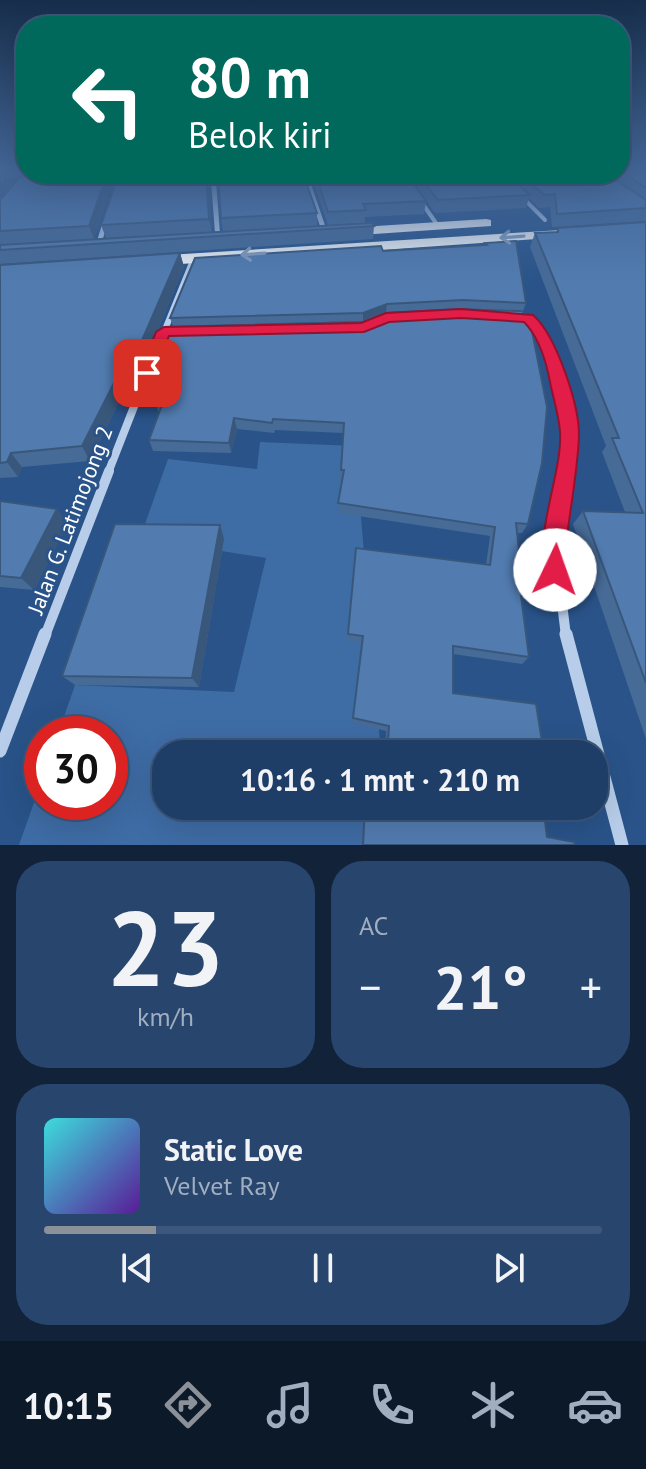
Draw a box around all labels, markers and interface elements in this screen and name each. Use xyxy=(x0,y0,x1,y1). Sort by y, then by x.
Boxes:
text: 80 m xyxy=(188,41,311,113)
icon: left xyxy=(56,48,160,152)
text: Belok kiri xyxy=(188,111,332,158)
one-way arrow xyxy=(499,230,526,245)
one-way arrow xyxy=(240,247,267,262)
pin xyxy=(113,339,181,407)
icon: arrive xyxy=(125,351,169,395)
street label: Jalan G. Latimojong 2 xyxy=(21,422,119,619)
position arrow xyxy=(513,528,597,612)
speed limit sign: 30 xyxy=(24,716,128,820)
text: 10:16 · 1 mnt · 210 m xyxy=(240,760,520,799)
text: 23 xyxy=(107,880,224,1015)
text: AC xyxy=(359,909,388,942)
text: 21° xyxy=(433,948,528,1026)
text: − xyxy=(359,958,381,1015)
text: + xyxy=(580,958,602,1015)
text: km/h xyxy=(137,1000,194,1033)
text: Static Love xyxy=(164,1130,303,1169)
text: Velvet Ray xyxy=(164,1169,280,1202)
icon: previous xyxy=(115,1246,159,1290)
icon: pause xyxy=(301,1246,345,1290)
icon: next xyxy=(487,1246,531,1290)
icon: directions xyxy=(160,1377,216,1433)
icon: music xyxy=(262,1377,318,1433)
icon: phone xyxy=(364,1377,420,1433)
icon: climate xyxy=(465,1377,521,1433)
icon: car xyxy=(567,1377,623,1433)
text: 10:15 xyxy=(23,1382,114,1429)

